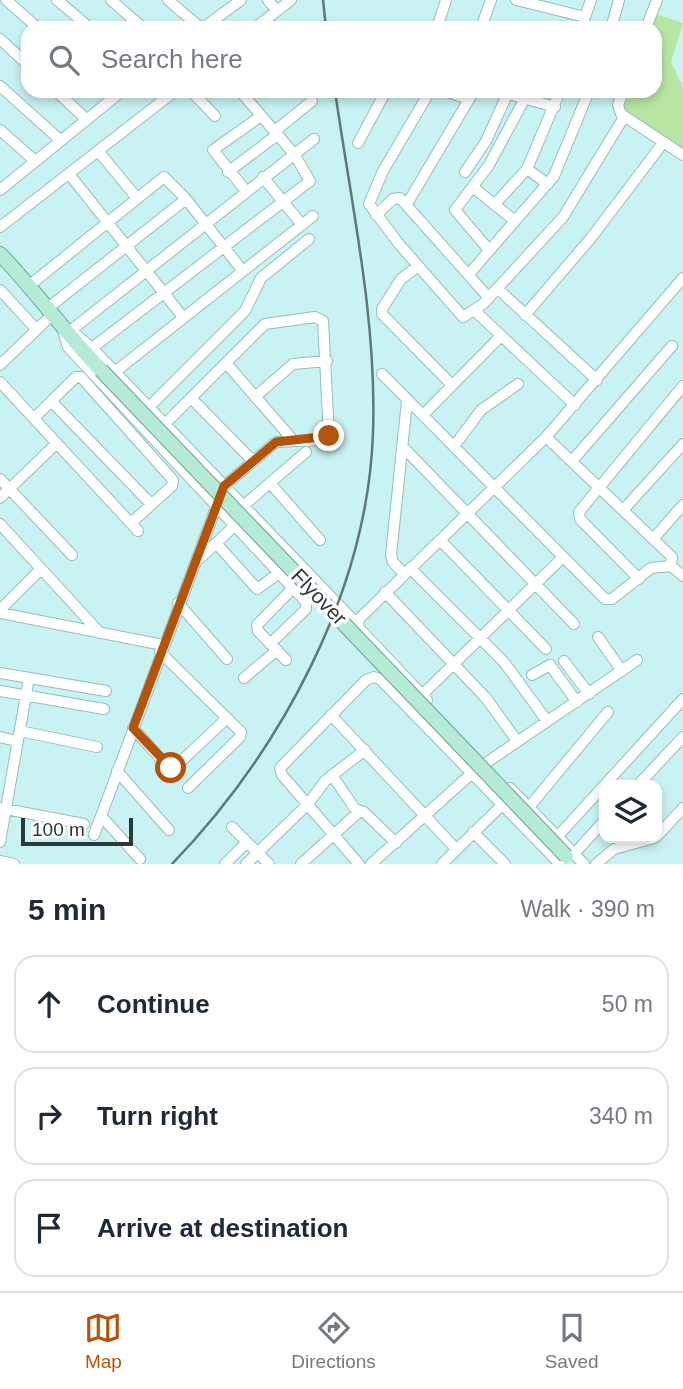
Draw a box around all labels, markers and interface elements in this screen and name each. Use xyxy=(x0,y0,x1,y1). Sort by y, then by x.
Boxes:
search box xyxy=(21,21,662,98)
icon: search xyxy=(45,41,83,79)
text: Search here xyxy=(101,44,243,74)
route end xyxy=(313,420,344,451)
street label: Flyover xyxy=(287,564,352,629)
route start xyxy=(155,752,186,783)
map controls xyxy=(599,780,662,843)
button: layers xyxy=(599,780,662,843)
scale bar xyxy=(21,815,133,847)
text: 100 m xyxy=(32,819,85,840)
text: 5 min xyxy=(28,893,106,926)
text: Walk · 390 m xyxy=(520,896,655,922)
icon: ahead xyxy=(30,985,68,1023)
text: Continue xyxy=(97,989,210,1019)
text: 50 m xyxy=(602,991,653,1017)
icon: right xyxy=(30,1097,68,1135)
text: Turn right xyxy=(97,1101,218,1131)
text: 340 m xyxy=(589,1103,653,1129)
icon: arrive xyxy=(30,1209,68,1247)
text: Arrive at destination xyxy=(97,1213,348,1243)
tab: Map xyxy=(84,1309,122,1373)
tab: Directions xyxy=(291,1309,376,1373)
tab: Saved xyxy=(545,1309,599,1373)

